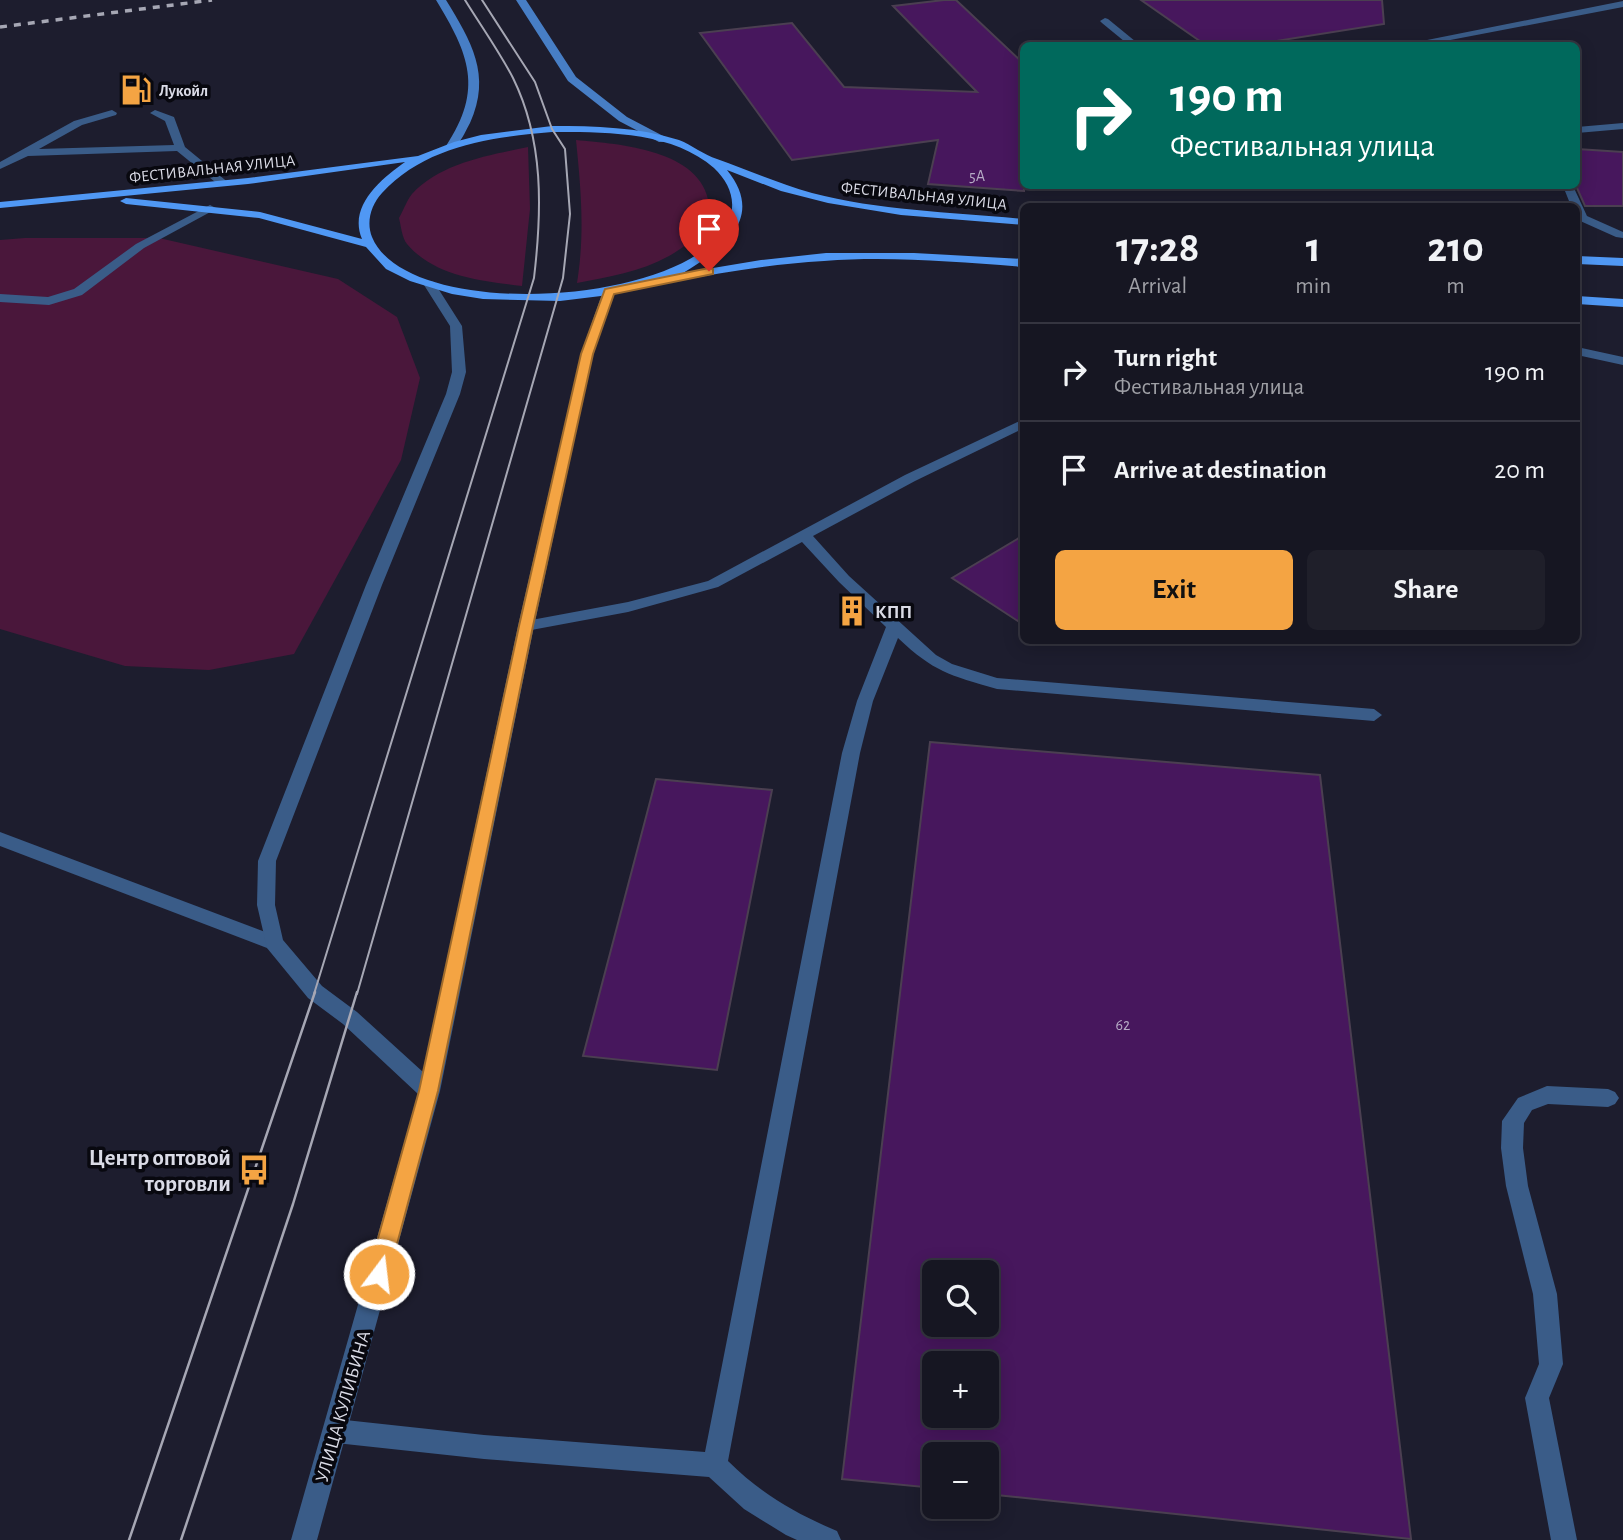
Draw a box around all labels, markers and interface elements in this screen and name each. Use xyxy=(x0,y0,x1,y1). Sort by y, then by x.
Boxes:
icon: right xyxy=(1055,70,1146,161)
text: 190 m xyxy=(1170,72,1284,121)
fuel station icon: Лукойл xyxy=(119,73,153,107)
place label: Лукойл xyxy=(159,83,208,100)
text: Фестивальная улица xyxy=(1170,130,1435,162)
street label: ФЕСТИВАЛЬНАЯ УЛИЦА xyxy=(128,152,296,186)
house number: 5А xyxy=(969,168,986,184)
street label: ФЕСТИВАЛЬНАЯ УЛИЦА xyxy=(840,179,1008,213)
pin xyxy=(679,199,739,271)
icon: arrive xyxy=(690,210,728,248)
text: 17:28 xyxy=(1116,227,1199,269)
text: 1 xyxy=(1306,227,1321,269)
text: 210 xyxy=(1427,227,1484,269)
text: Arrival xyxy=(1128,275,1187,298)
text: min xyxy=(1295,275,1331,298)
text: m xyxy=(1446,275,1465,298)
text: Turn right xyxy=(1114,345,1217,371)
icon: right xyxy=(1055,353,1093,391)
text: 190 m xyxy=(1485,359,1545,385)
text: Фестивальная улица xyxy=(1114,376,1304,399)
icon: arrive xyxy=(1055,451,1093,489)
text: Arrive at destination xyxy=(1114,457,1327,483)
text: 20 m xyxy=(1494,457,1545,483)
button: Exit xyxy=(1055,550,1293,630)
button: Share xyxy=(1307,550,1545,630)
building icon: КПП xyxy=(835,594,869,628)
place label: КПП xyxy=(875,603,912,622)
house number: 62 xyxy=(1116,1017,1130,1033)
place label: Центр оптовой торговли xyxy=(89,1147,231,1196)
bus stop icon: Центр оптовой торговли xyxy=(237,1153,271,1187)
position arrow xyxy=(342,1237,416,1311)
map controls xyxy=(922,1260,999,1519)
button: search xyxy=(922,1260,999,1337)
street label: УЛИЦА КУЛИБИНА xyxy=(313,1328,374,1485)
button: + xyxy=(922,1351,999,1428)
button: − xyxy=(922,1442,999,1519)

